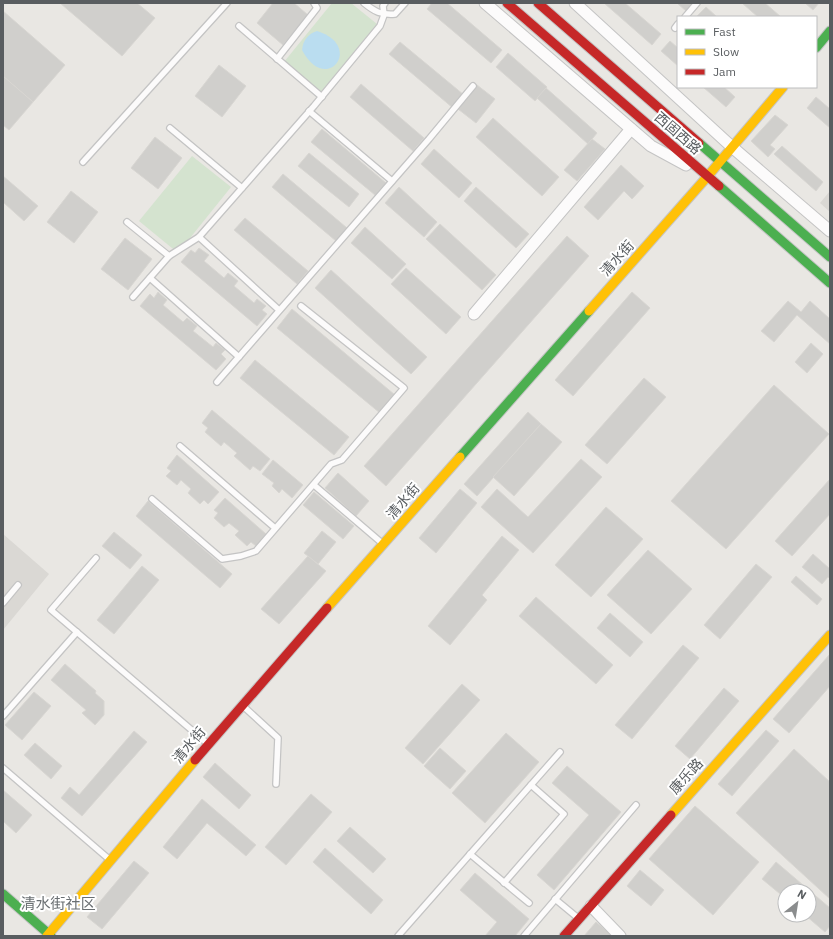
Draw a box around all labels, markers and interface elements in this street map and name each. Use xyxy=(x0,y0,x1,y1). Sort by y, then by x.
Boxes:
legend xyxy=(677,16,817,88)
text: Fast xyxy=(713,24,736,39)
text: Slow xyxy=(713,44,739,59)
text: Jam xyxy=(713,64,736,79)
street label: 西固西路 xyxy=(651,108,705,158)
street label: 清水街 xyxy=(596,236,638,280)
street label: 清水街 xyxy=(382,479,424,523)
street label: 清水街 xyxy=(169,723,209,767)
street label: 康乐路 xyxy=(665,754,707,798)
north arrow xyxy=(777,883,817,923)
text: N xyxy=(795,886,809,902)
district label: 清水街社区 xyxy=(20,894,96,913)

